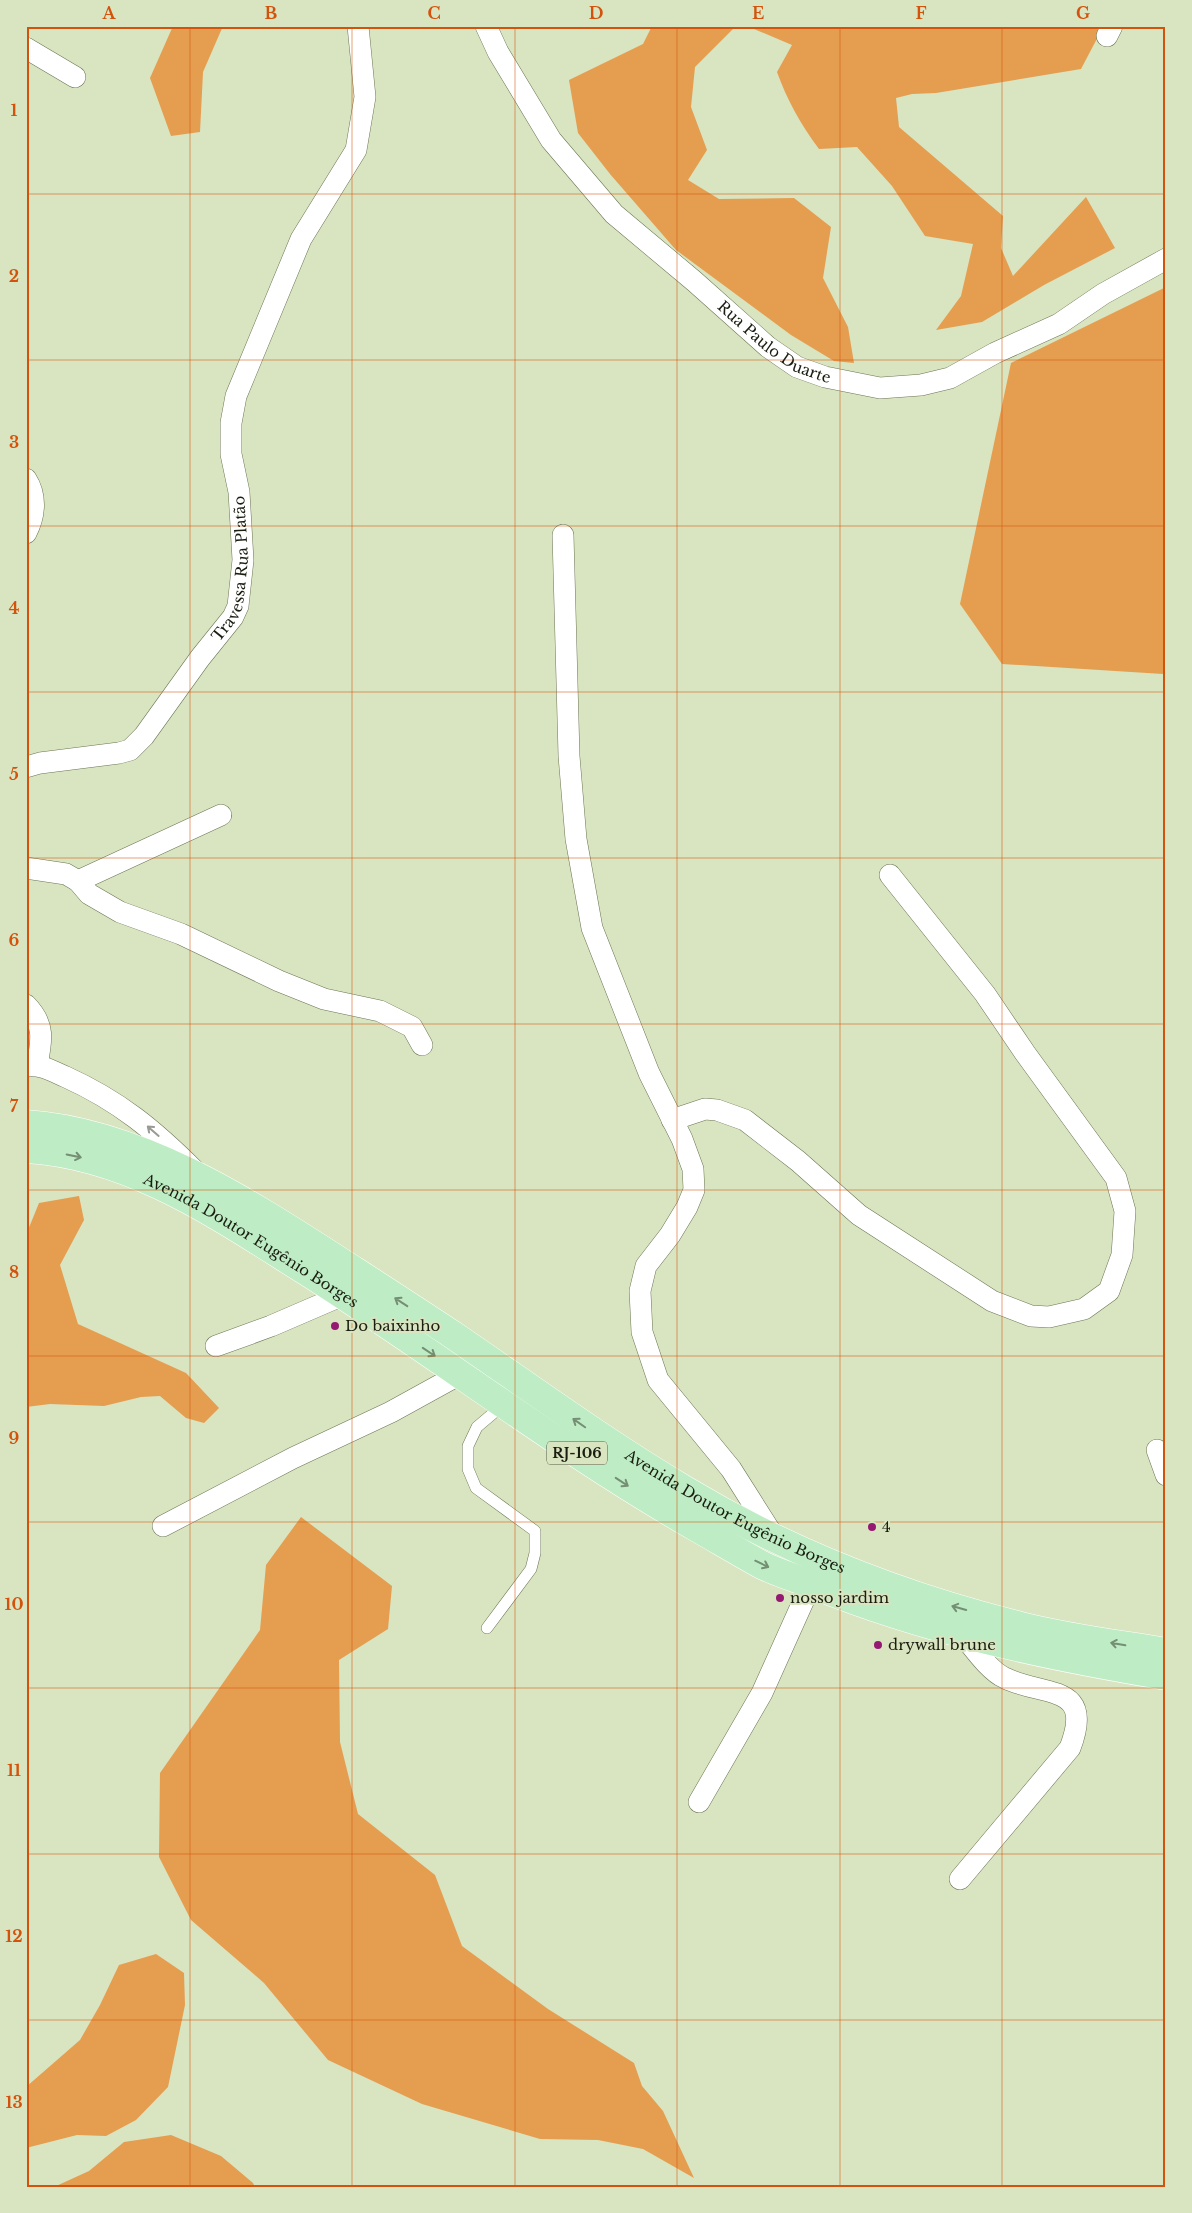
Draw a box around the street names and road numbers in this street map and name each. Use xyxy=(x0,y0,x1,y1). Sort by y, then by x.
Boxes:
street label: Rua Paulo Duarte xyxy=(714,297,832,387)
street label: Travessa Rua Platão xyxy=(207,495,252,645)
street label: Avenida Doutor Eugênio Borges xyxy=(140,1169,362,1312)
road number: RJ-106 xyxy=(547,1442,607,1465)
street label: Avenida Doutor Eugênio Borges xyxy=(621,1445,848,1577)

